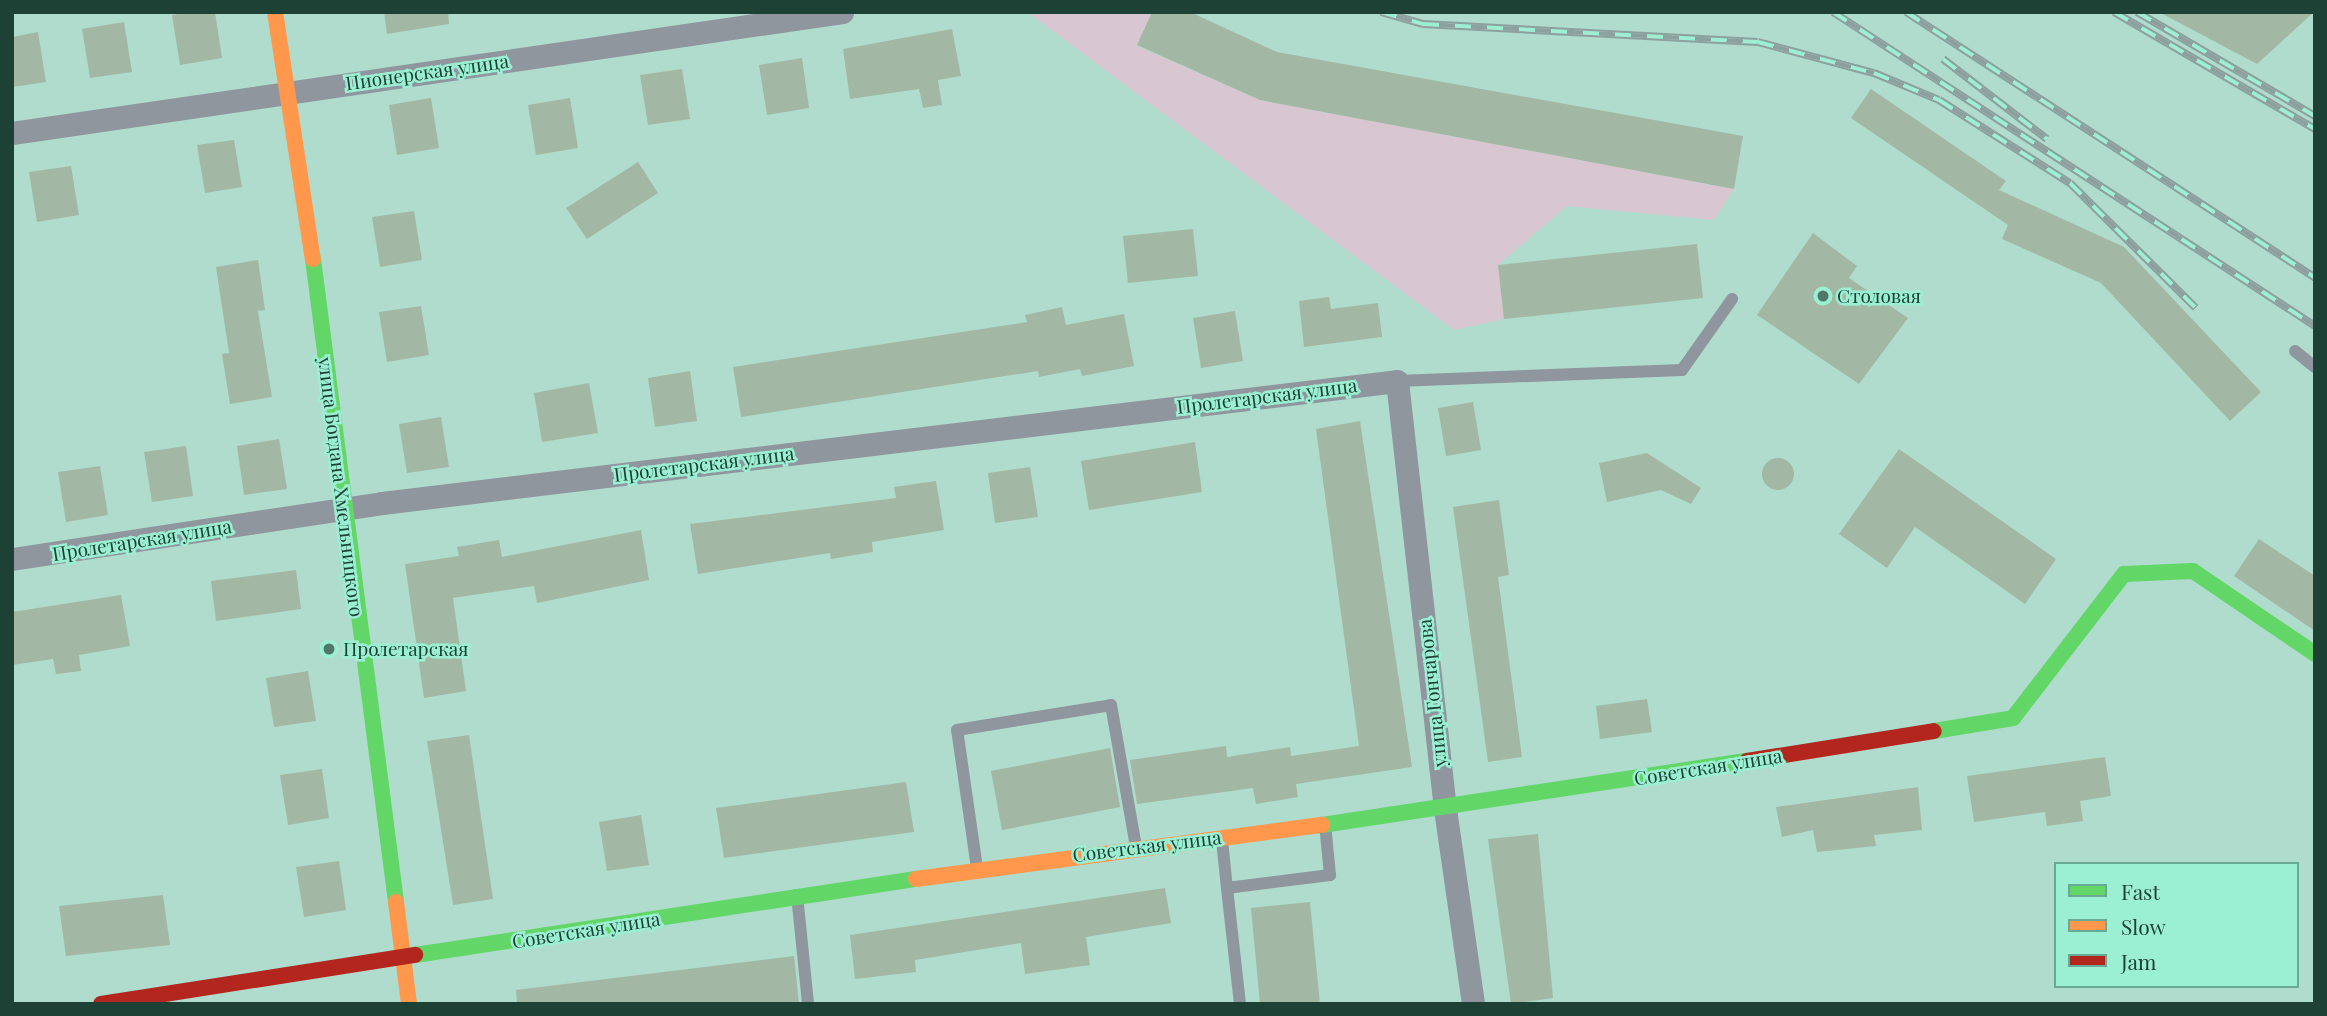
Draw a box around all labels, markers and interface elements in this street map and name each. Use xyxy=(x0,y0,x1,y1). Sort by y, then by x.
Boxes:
street label: Пионерская улица xyxy=(344,49,510,95)
place label: Столовая xyxy=(1837,285,1921,307)
marker: Столовая xyxy=(1815,288,1831,304)
street label: улица Богдана Хмельницкого xyxy=(314,356,368,618)
street label: Пролетарская улица xyxy=(1176,374,1358,418)
street label: Пролетарская улица xyxy=(613,442,795,486)
street label: Пролетарская улица xyxy=(51,515,233,565)
street label: улица Гончарова xyxy=(1413,618,1451,768)
place label: Пролетарская xyxy=(343,638,468,660)
marker: Пролетарская xyxy=(321,641,337,657)
street label: Советская улица xyxy=(1632,744,1784,790)
street label: Советская улица xyxy=(1071,826,1223,866)
legend xyxy=(2054,862,2299,988)
text: Fast xyxy=(2121,877,2160,905)
street label: Советская улица xyxy=(510,907,662,953)
text: Slow xyxy=(2121,912,2166,940)
text: Jam xyxy=(2121,947,2157,975)

